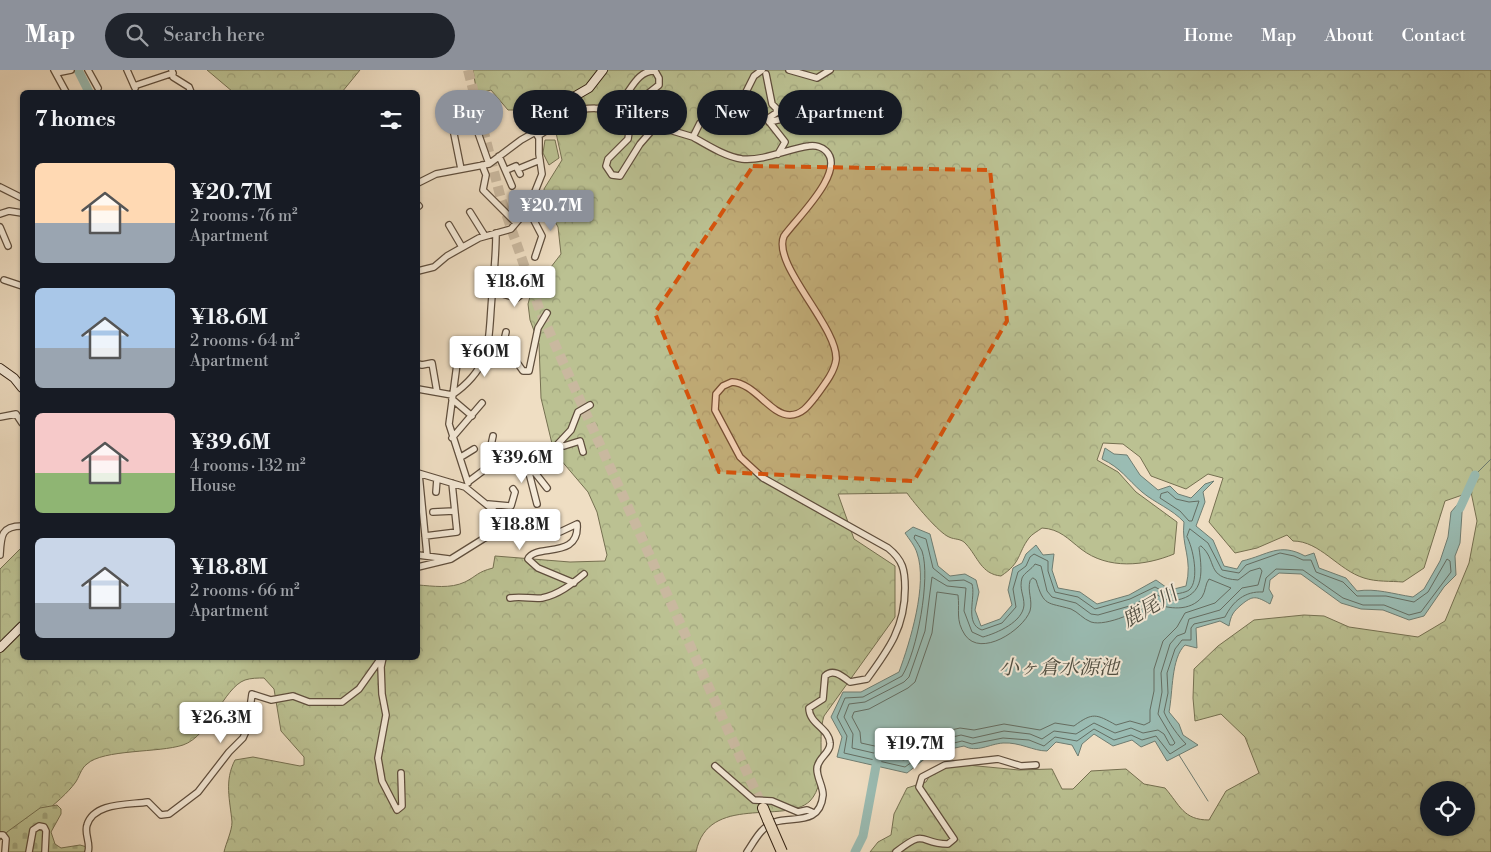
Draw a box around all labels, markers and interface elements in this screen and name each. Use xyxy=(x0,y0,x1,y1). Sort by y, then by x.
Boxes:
search box xyxy=(105,13,455,58)
text: Map xyxy=(25,20,75,50)
icon: search xyxy=(123,21,151,49)
text: Search here xyxy=(163,23,265,47)
text: Home xyxy=(1184,24,1233,47)
text: Map xyxy=(1261,24,1297,47)
text: About xyxy=(1325,24,1374,47)
text: Contact xyxy=(1402,24,1466,47)
chip: Buy xyxy=(435,90,503,135)
chip: Rent xyxy=(513,90,587,135)
chip: Filters xyxy=(597,90,687,135)
chip: New xyxy=(697,90,768,135)
chip: Apartment xyxy=(778,90,902,135)
icon: filters xyxy=(377,106,405,134)
text: 7 homes xyxy=(35,107,116,133)
text: ¥20.7M xyxy=(190,180,272,206)
icon: home xyxy=(75,183,135,243)
pin: ¥20.7M xyxy=(510,190,592,232)
text: ¥20.7M xyxy=(520,196,582,216)
text: 2 rooms · 76 m² xyxy=(190,206,298,226)
text: Apartment xyxy=(190,226,269,246)
pin: ¥18.6M xyxy=(474,266,556,308)
text: ¥18.6M xyxy=(485,272,545,292)
text: ¥18.6M xyxy=(190,305,268,331)
icon: home xyxy=(75,308,135,368)
text: 2 rooms · 64 m² xyxy=(190,331,300,351)
pin: ¥60M xyxy=(455,336,515,378)
text: ¥60M xyxy=(461,342,509,362)
text: Apartment xyxy=(190,351,269,371)
text: ¥39.6M xyxy=(190,430,270,456)
icon: home xyxy=(75,433,135,493)
pin: ¥39.6M xyxy=(481,442,563,484)
text: ¥39.6M xyxy=(491,448,553,468)
text: 4 rooms · 132 m² xyxy=(190,456,306,476)
text: House xyxy=(190,476,236,496)
pin: ¥18.8M xyxy=(479,508,561,551)
text: ¥18.8M xyxy=(490,515,550,535)
text: ¥18.8M xyxy=(190,555,268,581)
icon: home xyxy=(75,558,135,618)
text: 2 rooms · 66 m² xyxy=(190,581,300,601)
water label: 鹿尾川 xyxy=(1118,581,1184,634)
text: Apartment xyxy=(190,601,269,621)
water label: 小ヶ倉水源池 xyxy=(999,656,1121,681)
pin: ¥26.3M xyxy=(180,702,262,744)
text: ¥26.3M xyxy=(190,708,252,728)
pin: ¥19.7M xyxy=(874,728,956,770)
text: ¥19.7M xyxy=(886,734,944,754)
map controls xyxy=(1420,781,1475,836)
button: locate xyxy=(1420,781,1475,836)

